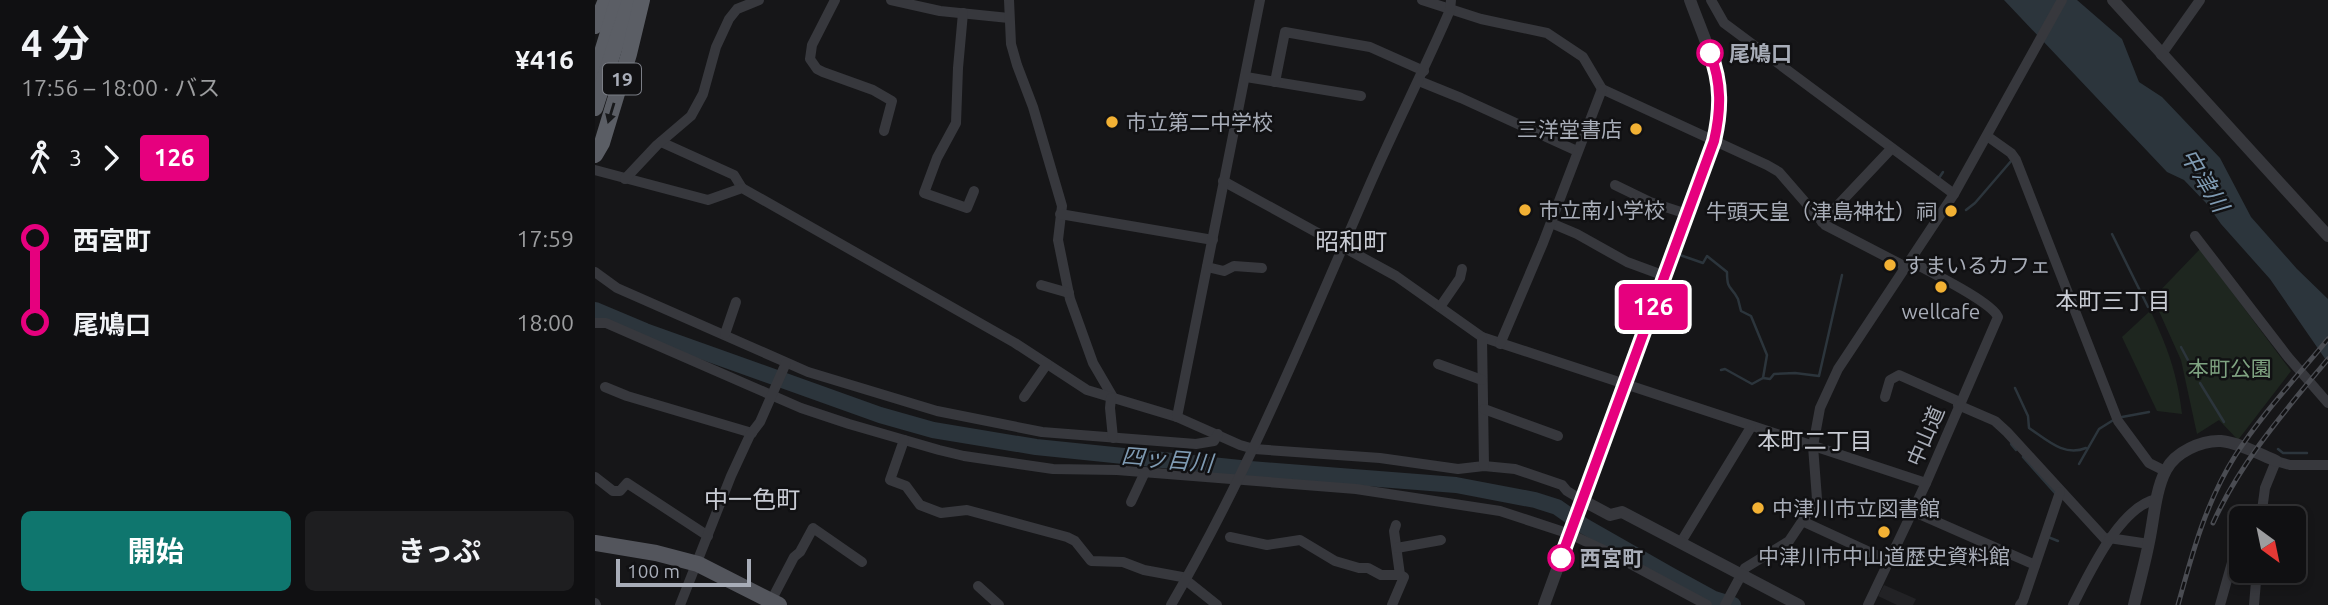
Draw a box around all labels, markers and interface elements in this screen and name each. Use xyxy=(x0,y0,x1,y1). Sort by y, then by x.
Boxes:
text: 4 分 xyxy=(21,22,89,64)
marker: 尾鳩口 xyxy=(1697,40,1723,66)
place label: 尾鳩口 xyxy=(1729,41,1792,65)
text: ¥416 xyxy=(515,45,574,74)
road number: 19 xyxy=(603,64,641,94)
text: 17:56 – 18:00 · バス xyxy=(21,75,220,100)
one-way arrow xyxy=(605,103,616,124)
place label: 市立第二中学校 xyxy=(1126,110,1273,134)
marker: 市立第二中学校 xyxy=(1104,114,1120,130)
place label: 三洋堂書店 xyxy=(1517,117,1622,141)
marker: 三洋堂書店 xyxy=(1628,121,1644,137)
icon: walk xyxy=(21,139,59,177)
icon: forward xyxy=(92,139,130,177)
text: 126 xyxy=(154,144,195,171)
water label: 中津川 xyxy=(2177,144,2235,219)
text: 3 xyxy=(69,145,82,170)
place label: 市立南小学校 xyxy=(1539,198,1665,222)
place label: 牛頭天皇（津島神社）祠 xyxy=(1706,199,1937,223)
marker: 市立南小学校 xyxy=(1517,202,1533,218)
marker: 牛頭天皇（津島神社）祠 xyxy=(1943,203,1959,219)
text: 西宮町 xyxy=(73,226,151,255)
text: 17:59 xyxy=(516,226,574,251)
district label: 昭和町 xyxy=(1315,228,1387,255)
place label: すまいるカフェ xyxy=(1904,253,2051,277)
marker: すまいるカフェ xyxy=(1882,257,1898,273)
marker: wellcafe xyxy=(1933,279,1949,295)
line badge: 126 xyxy=(1613,284,1693,330)
district label: 本町三丁目 xyxy=(2056,288,2171,313)
text: 126 xyxy=(1633,293,1673,320)
place label: wellcafe xyxy=(1902,299,1980,323)
text: 尾鳩口 xyxy=(73,310,151,339)
text: 18:00 xyxy=(516,310,574,335)
park label: 本町公園 xyxy=(2188,356,2272,380)
street label: 中山道 xyxy=(1902,402,1948,470)
district label: 本町二丁目 xyxy=(1758,428,1873,453)
water label: 四ッ目川 xyxy=(1120,443,1217,476)
district label: 中一色町 xyxy=(704,486,800,513)
place label: 中津川市立図書館 xyxy=(1772,496,1940,520)
marker: 中津川市立図書館 xyxy=(1750,500,1766,516)
north arrow xyxy=(2229,506,2307,583)
map controls xyxy=(2229,506,2306,583)
button: 開始 xyxy=(21,511,291,591)
button: きっぷ xyxy=(305,511,574,591)
marker: 中津川市中山道歴史資料館 xyxy=(1876,524,1892,540)
place label: 中津川市中山道歴史資料館 xyxy=(1758,544,2010,568)
marker: 西宮町 xyxy=(1548,545,1574,571)
place label: 西宮町 xyxy=(1580,546,1643,570)
scale bar xyxy=(616,556,751,588)
text: 100 m xyxy=(627,560,680,582)

